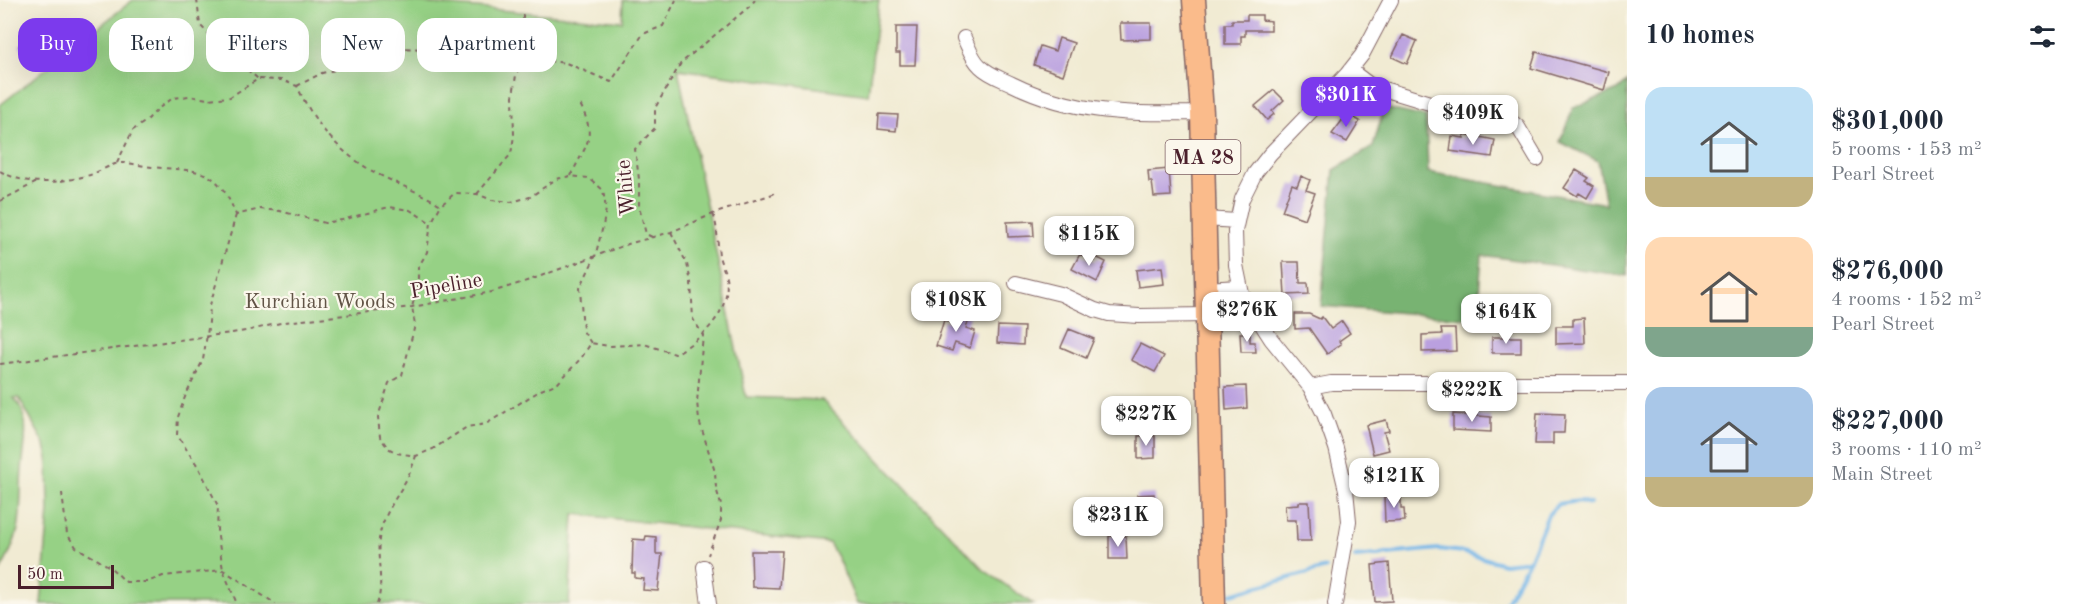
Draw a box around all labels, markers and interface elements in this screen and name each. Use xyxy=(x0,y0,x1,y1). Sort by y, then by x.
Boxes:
chip: Buy xyxy=(18,18,97,72)
chip: Rent xyxy=(109,18,194,72)
chip: Filters xyxy=(206,18,309,72)
chip: New xyxy=(321,18,405,72)
chip: Apartment xyxy=(417,18,557,72)
icon: filters xyxy=(2026,20,2059,53)
text: 10 homes xyxy=(1645,23,1754,49)
pin: $301K xyxy=(1304,77,1388,128)
text: $301K xyxy=(1315,86,1377,106)
pin: $409K xyxy=(1431,95,1515,146)
text: $409K xyxy=(1442,104,1504,124)
text: $301,000 xyxy=(1831,109,1944,135)
icon: home xyxy=(1693,111,1765,183)
road number: MA 28 xyxy=(1166,140,1240,174)
text: 5 rooms · 153 m² xyxy=(1831,140,1981,160)
street label: White xyxy=(614,159,639,217)
text: Pearl Street xyxy=(1831,165,1935,185)
pin: $115K xyxy=(1047,216,1131,267)
text: $115K xyxy=(1058,225,1120,245)
text: $276,000 xyxy=(1831,259,1944,285)
icon: home xyxy=(1693,261,1765,333)
street label: Pipeline xyxy=(409,270,484,303)
pin: $108K xyxy=(914,282,998,333)
text: 4 rooms · 152 m² xyxy=(1831,290,1981,310)
text: $108K xyxy=(925,291,987,311)
park label: Kurchian Woods xyxy=(245,292,395,313)
pin: $276K xyxy=(1205,292,1289,343)
pin: $164K xyxy=(1464,294,1548,345)
text: $276K xyxy=(1216,301,1278,321)
text: $164K xyxy=(1475,303,1537,323)
text: Pearl Street xyxy=(1831,315,1935,335)
pin: $222K xyxy=(1430,372,1514,423)
text: $222K xyxy=(1441,381,1503,401)
pin: $227K xyxy=(1104,396,1188,447)
text: $227K xyxy=(1115,405,1177,425)
text: $227,000 xyxy=(1831,409,1944,435)
icon: home xyxy=(1693,411,1765,483)
text: 3 rooms · 110 m² xyxy=(1831,440,1981,460)
pin: $121K xyxy=(1352,458,1436,509)
text: Main Street xyxy=(1831,465,1932,485)
text: $121K xyxy=(1363,467,1425,487)
pin: $231K xyxy=(1076,497,1160,548)
text: $231K xyxy=(1087,506,1149,526)
scale bar xyxy=(18,562,114,590)
text: 50 m xyxy=(27,567,63,583)

